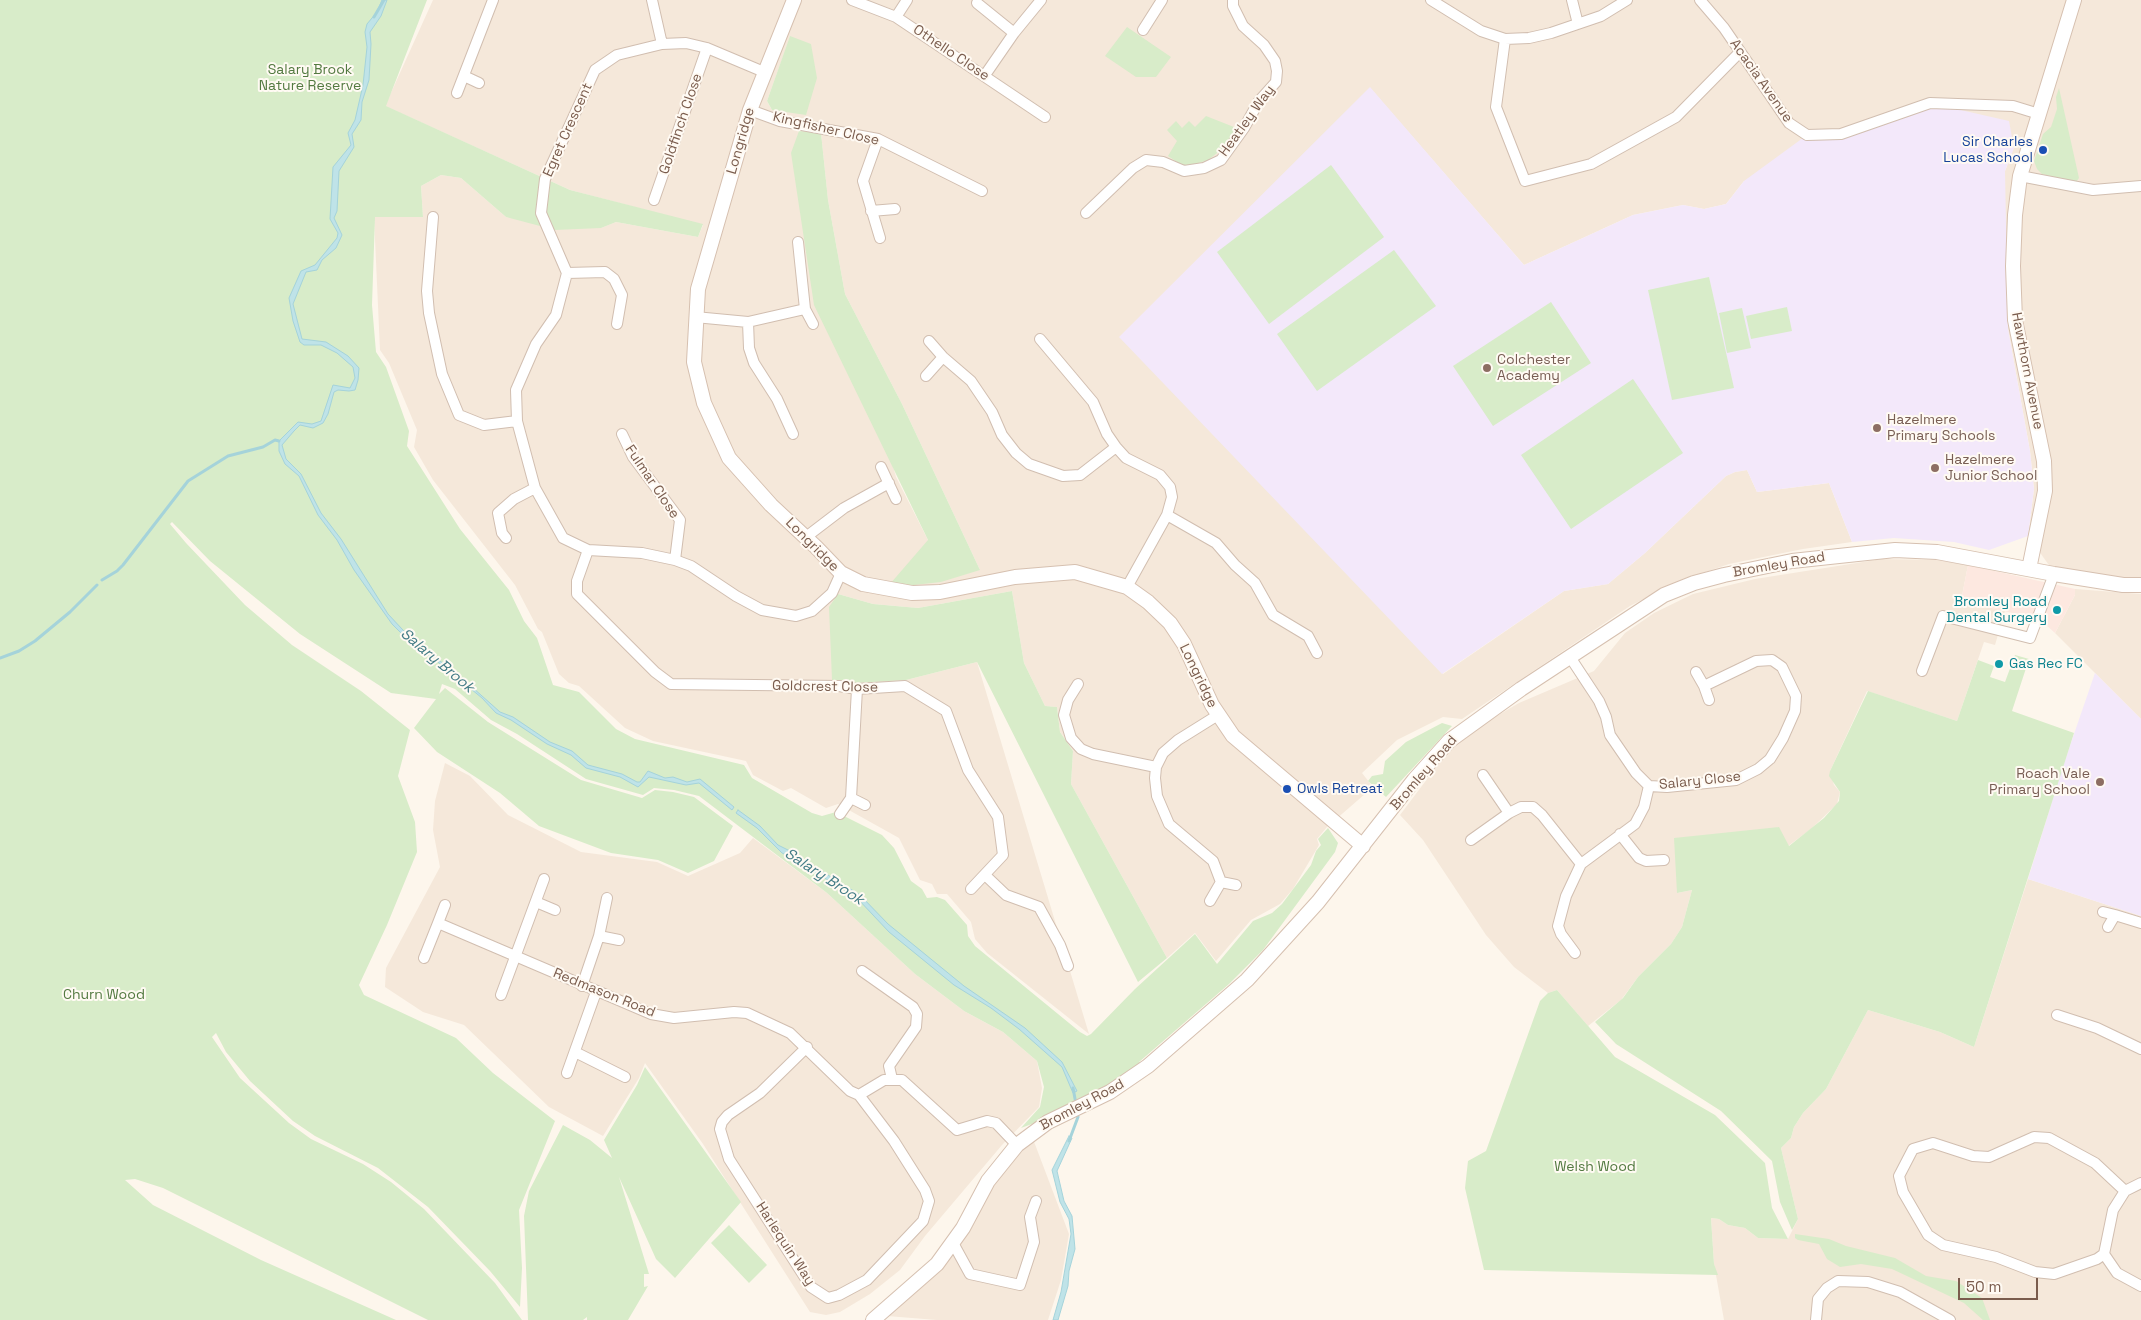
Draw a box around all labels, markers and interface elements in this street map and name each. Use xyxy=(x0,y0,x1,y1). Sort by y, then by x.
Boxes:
street label: Othello Close xyxy=(910,21,992,85)
street label: Acacia Avenue xyxy=(1726,36,1796,126)
park label: Salary Brook Nature Reserve xyxy=(259,62,361,94)
street label: Goldfinch Close xyxy=(656,71,706,177)
street label: Egret Crescent xyxy=(540,80,596,180)
street label: Heatley Way xyxy=(1216,82,1278,160)
street label: Longridge xyxy=(723,106,759,176)
street label: Kingfisher Close xyxy=(771,109,881,149)
place label: Sir Charles Lucas School xyxy=(1943,134,2033,166)
marker: Sir Charles Lucas School xyxy=(2037,144,2049,156)
street label: Hawthorn Avenue xyxy=(2007,311,2047,431)
place label: Colchester Academy xyxy=(1497,352,1570,384)
marker: Colchester Academy xyxy=(1481,362,1493,374)
place label: Hazelmere Primary Schools xyxy=(1887,412,1995,444)
marker: Hazelmere Primary Schools xyxy=(1871,422,1883,434)
street label: Fulmar Close xyxy=(621,442,683,522)
place label: Hazelmere Junior School xyxy=(1945,452,2037,484)
marker: Hazelmere Junior School xyxy=(1929,462,1941,474)
street label: Longridge xyxy=(782,515,842,575)
street label: Bromley Road xyxy=(1732,549,1826,581)
place label: Bromley Road Dental Surgery xyxy=(1946,594,2047,626)
marker: Bromley Road Dental Surgery xyxy=(2051,604,2063,616)
water label: Salary Brook xyxy=(396,625,478,697)
street label: Longridge xyxy=(1175,641,1221,711)
place label: Gas Rec FC xyxy=(2009,656,2083,672)
marker: Gas Rec FC xyxy=(1993,658,2005,670)
street label: Goldcrest Close xyxy=(772,678,878,696)
street label: Bromley Road xyxy=(1387,732,1461,814)
place label: Roach Vale Primary School xyxy=(1989,766,2090,799)
street label: Salary Close xyxy=(1658,768,1742,794)
marker: Roach Vale Primary School xyxy=(2094,776,2106,788)
place label: Owls Retreat xyxy=(1297,781,1383,797)
marker: Owls Retreat xyxy=(1281,783,1293,795)
water label: Salary Brook xyxy=(781,845,867,909)
street label: Redmason Road xyxy=(550,965,658,1021)
park label: Churn Wood xyxy=(63,987,145,1003)
street label: Bromley Road xyxy=(1037,1076,1127,1134)
park label: Welsh Wood xyxy=(1554,1159,1636,1175)
street label: Harlequin Way xyxy=(752,1199,818,1289)
scale bar xyxy=(1961,1268,2041,1300)
text: 50 m xyxy=(1966,1277,2001,1296)

